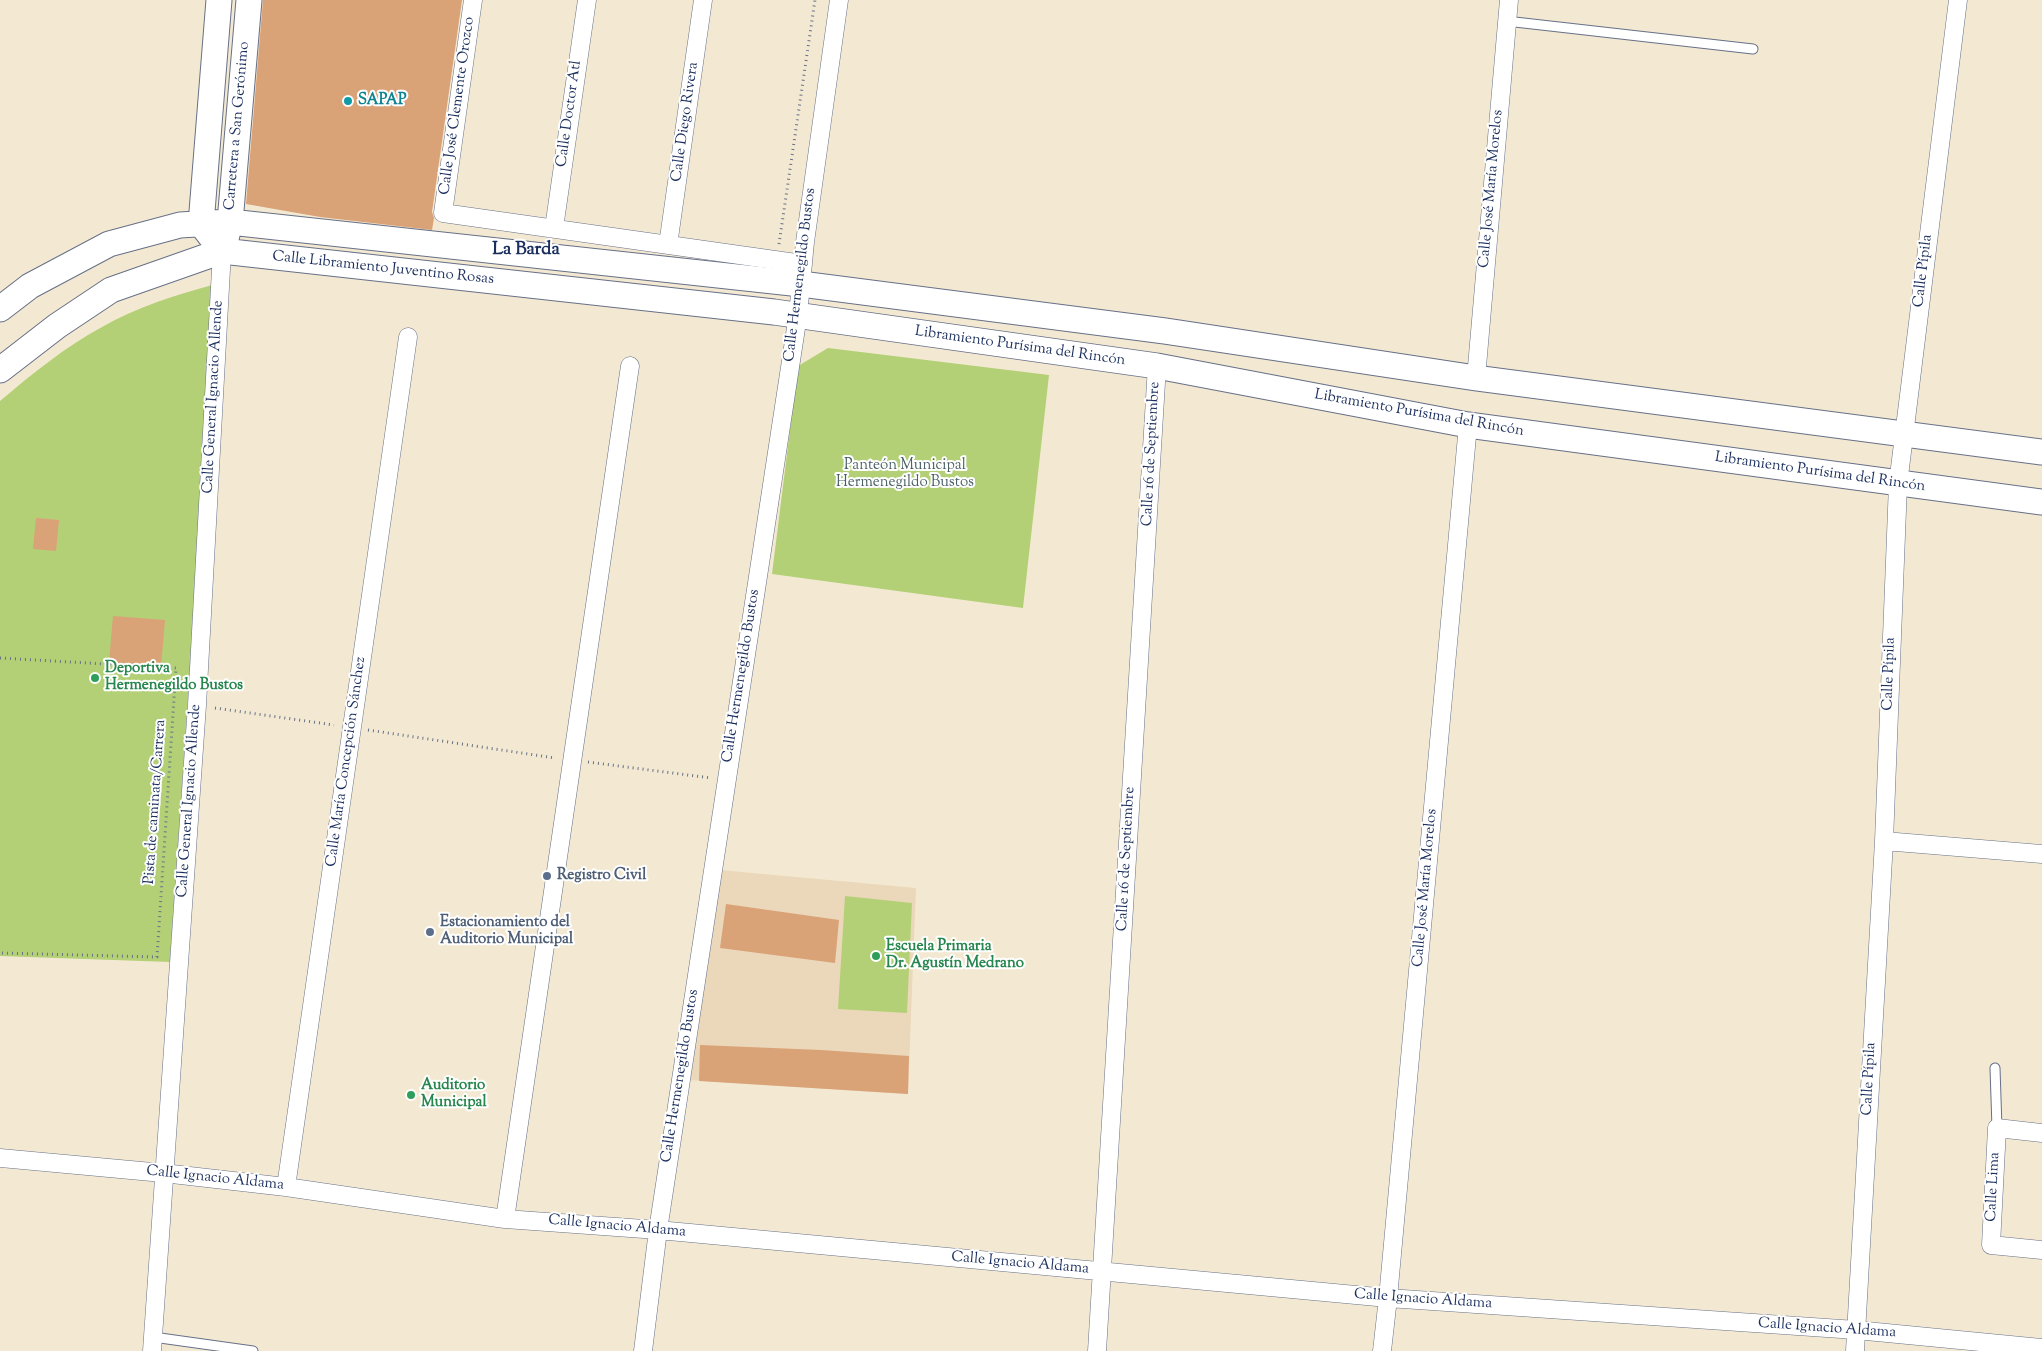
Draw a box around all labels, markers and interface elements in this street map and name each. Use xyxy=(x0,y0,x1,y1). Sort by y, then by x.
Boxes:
street label: Calle José Clemente Orozco xyxy=(437,16,479,196)
street label: Carretera a San Gerónimo xyxy=(222,41,254,211)
street label: Calle Doctor Atl xyxy=(554,60,586,168)
street label: Calle Diego Rivera xyxy=(669,61,703,183)
place label: SAPAP xyxy=(358,92,406,110)
marker: SAPAP xyxy=(342,95,354,107)
street label: Calle José María Morelos xyxy=(1476,109,1508,269)
street label: Calle Hermenegildo Bustos xyxy=(781,187,821,363)
street label: Calle Pípila xyxy=(1911,234,1937,308)
district label: La Barda xyxy=(492,240,560,262)
street label: Calle Libramiento Juventino Rosas xyxy=(271,248,495,290)
street label: Calle General Ignacio Allende xyxy=(200,300,228,494)
street label: Libramiento Purísima del Rincón xyxy=(914,323,1126,371)
street label: Calle 16 de Septiembre xyxy=(1139,381,1165,527)
street label: Libramiento Purísima del Rincón xyxy=(1313,387,1525,441)
street label: Libramiento Purísima del Rincón xyxy=(1714,449,1926,497)
park label: Panteón Municipal Hermenegildo Bustos xyxy=(836,457,974,492)
street label: Calle Hermenegildo Bustos xyxy=(719,588,765,764)
street label: Calle Pípila xyxy=(1880,637,1900,711)
street label: Calle María Concepción Sánchez xyxy=(323,656,371,868)
place label: Deportiva Hermenegildo Bustos xyxy=(105,660,243,695)
marker: Deportiva Hermenegildo Bustos xyxy=(89,672,101,684)
street label: Calle General Ignacio Allende xyxy=(174,704,206,898)
street label: Pista de caminata/Carrera xyxy=(141,719,171,885)
street label: Calle 16 de Septiembre xyxy=(1114,786,1140,932)
street label: Calle José María Morelos xyxy=(1410,808,1442,968)
place label: Registro Civil xyxy=(557,867,646,885)
marker: Registro Civil xyxy=(541,870,553,882)
place label: Estacionamiento del Auditorio Municipal xyxy=(440,914,573,949)
marker: Estacionamiento del Auditorio Municipal xyxy=(424,926,436,938)
place label: Escuela Primaria Dr. Agustín Medrano xyxy=(886,938,1024,973)
marker: Escuela Primaria Dr. Agustín Medrano xyxy=(870,950,882,962)
street label: Calle Hermenegildo Bustos xyxy=(658,988,704,1164)
street label: Calle Pípila xyxy=(1859,1042,1881,1116)
place label: Auditorio Municipal xyxy=(421,1077,487,1112)
marker: Auditorio Municipal xyxy=(405,1089,417,1101)
street label: Calle Lima xyxy=(1983,1152,2005,1222)
street label: Calle Ignacio Aldama xyxy=(145,1163,285,1195)
street label: Calle Ignacio Aldama xyxy=(547,1212,687,1242)
street label: Calle Ignacio Aldama xyxy=(950,1249,1090,1279)
street label: Calle Ignacio Aldama xyxy=(1353,1286,1493,1314)
street label: Calle Ignacio Aldama xyxy=(1757,1315,1897,1343)

